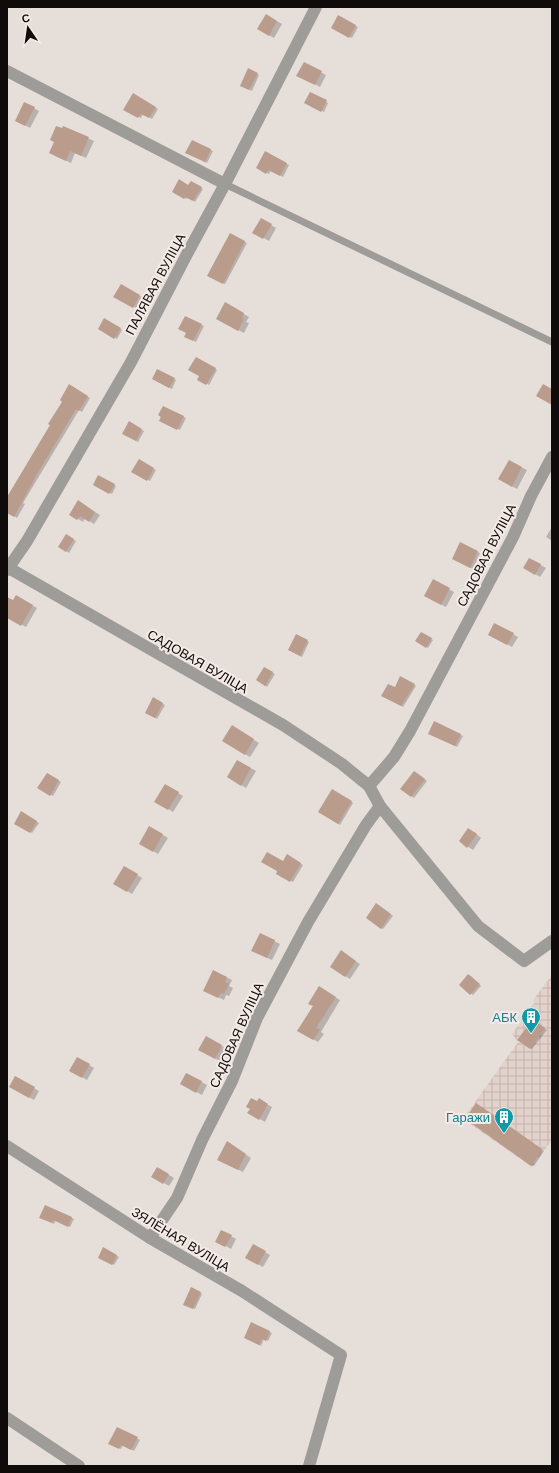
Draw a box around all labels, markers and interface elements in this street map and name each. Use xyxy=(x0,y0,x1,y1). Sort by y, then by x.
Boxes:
north arrow xyxy=(8,8,48,48)
text: С xyxy=(21,12,31,25)
street label: ПАЛЯВАЯ ВУЛІЦА xyxy=(122,231,189,337)
street label: САДОВАЯ ВУЛІЦА xyxy=(454,501,519,609)
street label: САДОВАЯ ВУЛІЦА xyxy=(145,627,251,696)
street label: САДОВАЯ ВУЛІЦА xyxy=(207,980,267,1090)
building icon: АБК xyxy=(520,1006,542,1034)
place label: АБК xyxy=(492,1010,517,1025)
building icon: Гаражи xyxy=(493,1106,515,1134)
place label: Гаражи xyxy=(446,1110,490,1125)
street label: ЗЯЛЁНАЯ ВУЛІЦА xyxy=(129,1204,233,1275)

